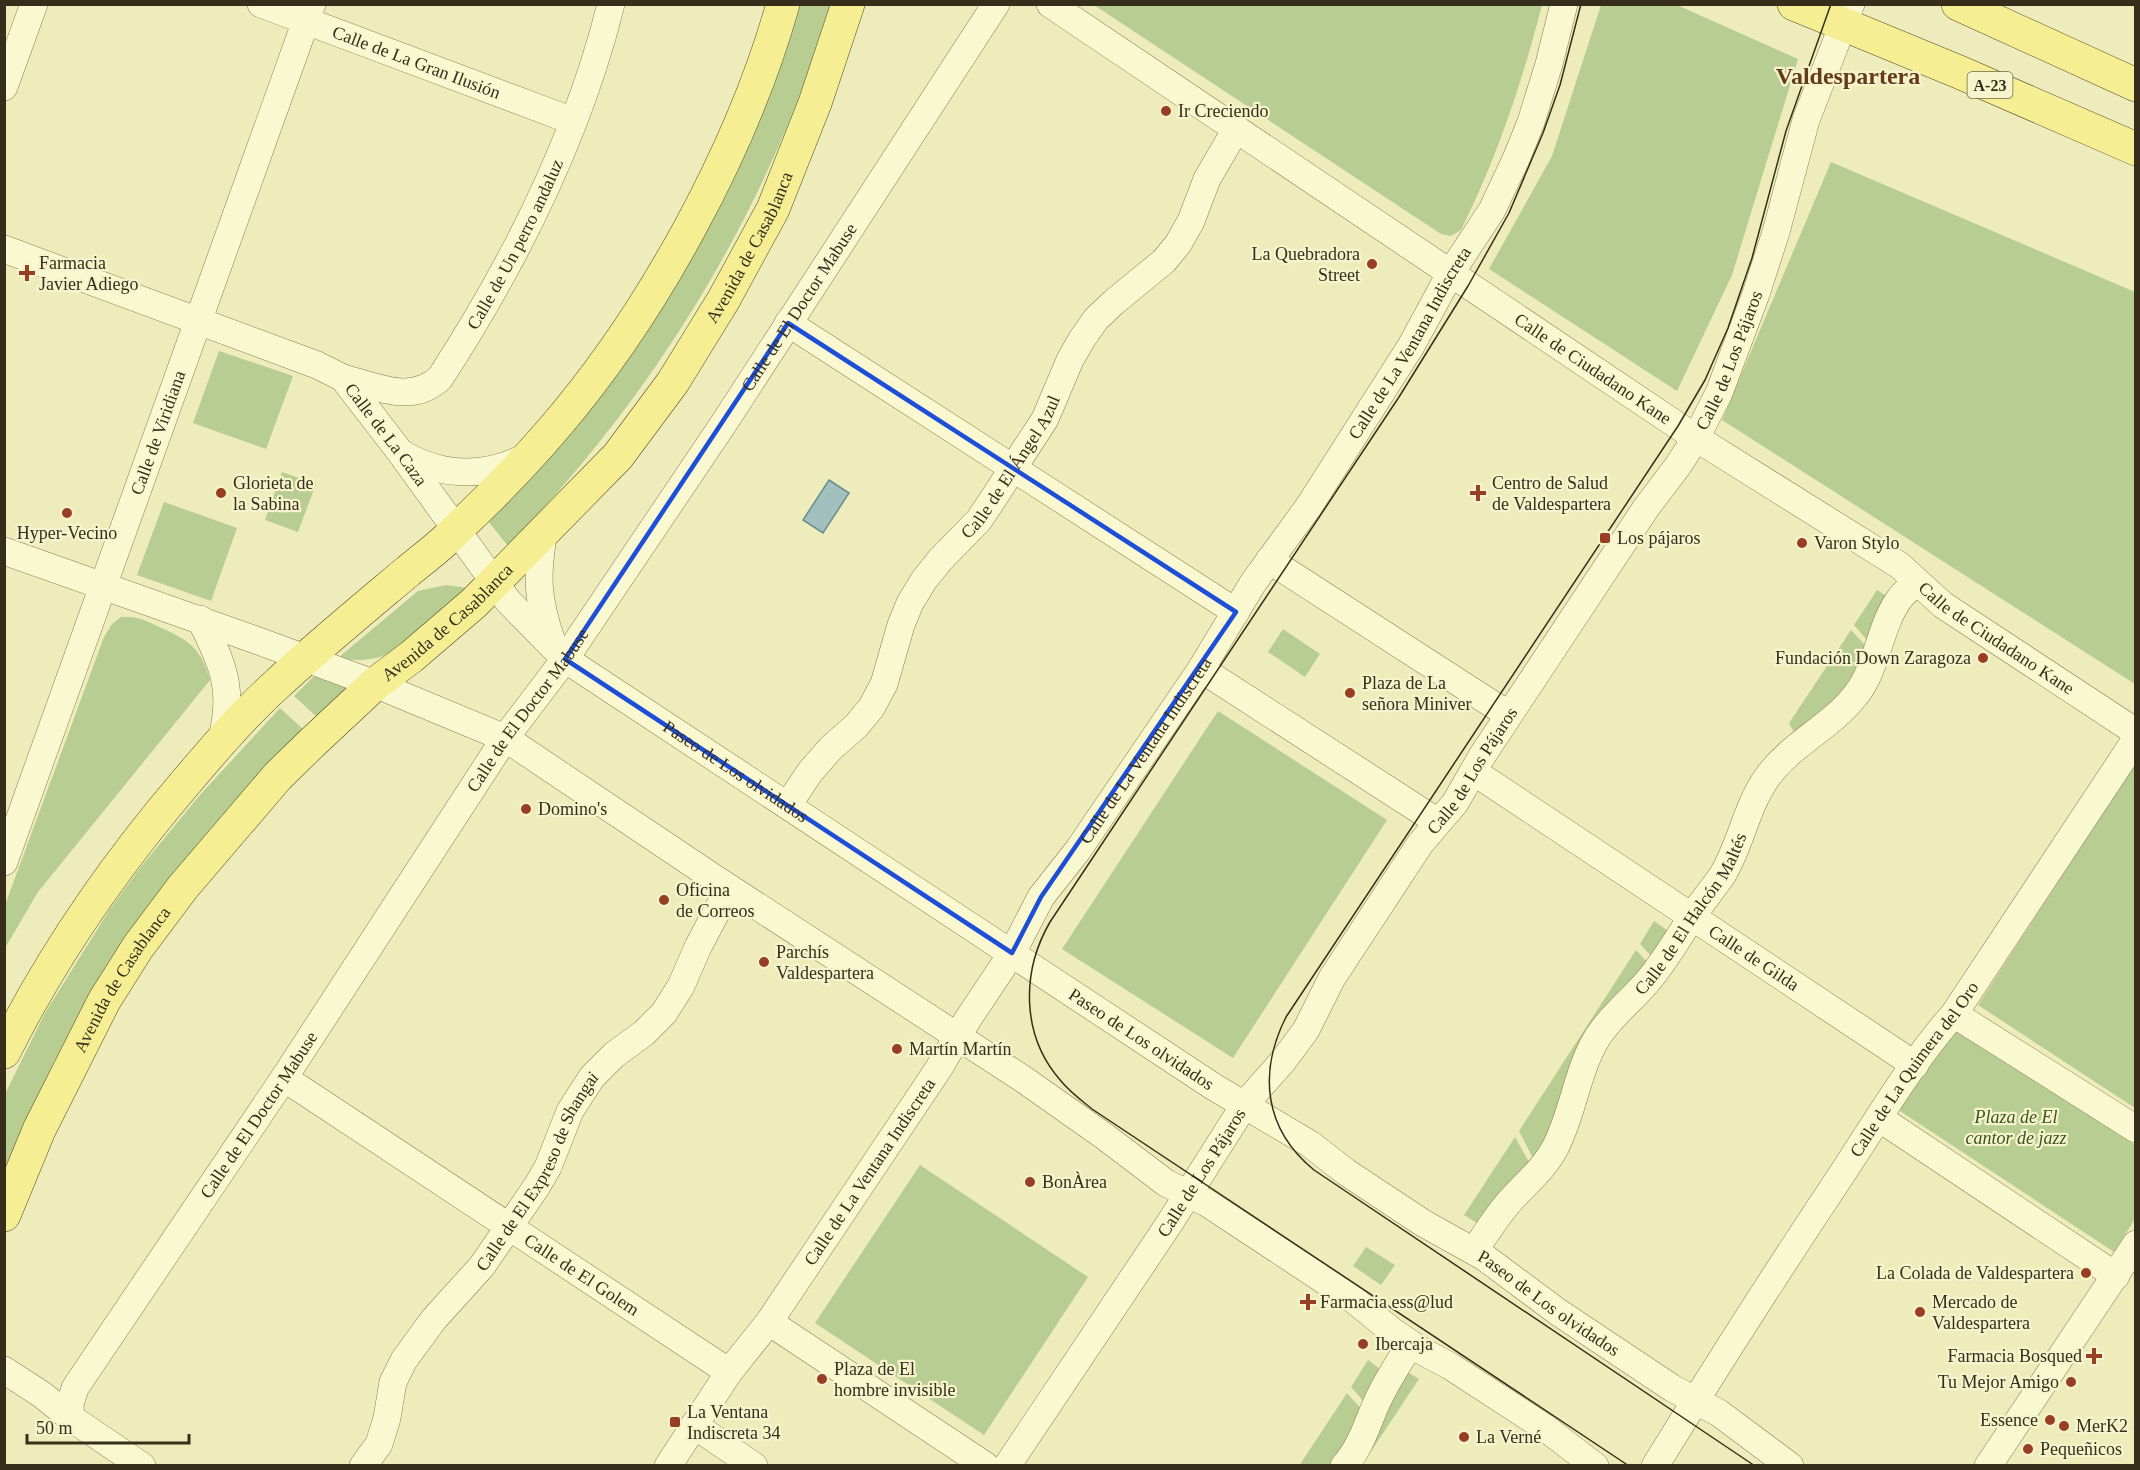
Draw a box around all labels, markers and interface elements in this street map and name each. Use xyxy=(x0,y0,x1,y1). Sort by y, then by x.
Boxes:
street label: Calle de La Gran Ilusión xyxy=(330,22,503,103)
district label: Valdespartera xyxy=(1776,63,1920,89)
road number: A-23 xyxy=(1968,72,2012,98)
place label: Ir Creciendo xyxy=(1178,101,1268,121)
marker: Ir Creciendo xyxy=(1159,104,1173,118)
street label: Calle de Un perro andaluz xyxy=(463,156,567,333)
street label: Avenida de Casablanca xyxy=(702,169,797,327)
street label: Calle de El Doctor Mabuse xyxy=(737,220,861,395)
street label: Calle de La Ventana Indiscreta xyxy=(1344,243,1475,443)
place label: La Quebradora Street xyxy=(1252,244,1360,285)
place label: Farmacia Javier Adiego xyxy=(39,253,138,294)
marker: La Quebradora Street xyxy=(1365,257,1379,271)
marker: Farmacia Javier Adiego xyxy=(20,266,34,280)
street label: Calle de Los Pájaros xyxy=(1692,288,1766,433)
street label: Calle de Ciudadano Kane xyxy=(1511,309,1675,428)
street label: Calle de Viridiana xyxy=(127,368,190,498)
street label: Calle de La Caza xyxy=(341,379,431,490)
street label: Calle de El Ángel Azul xyxy=(957,392,1064,543)
place label: Glorieta de la Sabina xyxy=(233,473,313,514)
place label: Centro de Salud de Valdespartera xyxy=(1492,473,1611,514)
marker: Centro de Salud de Valdespartera xyxy=(1469,484,1487,502)
marker: Glorieta de la Sabina xyxy=(214,486,228,500)
marker: Hyper-Vecino xyxy=(60,506,74,520)
place label: Hyper-Vecino xyxy=(17,523,117,543)
place label: Los pájaros xyxy=(1617,528,1700,548)
marker: Los pájaros xyxy=(1598,531,1612,545)
place label: Varon Stylo xyxy=(1814,533,1900,553)
marker: Varon Stylo xyxy=(1795,536,1809,550)
street label: Avenida de Casablanca xyxy=(378,560,517,685)
street label: Calle de Ciudadano Kane xyxy=(1914,578,2078,699)
street label: Calle de El Doctor Mabuse xyxy=(463,625,593,796)
place label: Fundación Down Zaragoza xyxy=(1775,648,1971,668)
marker: Fundación Down Zaragoza xyxy=(1976,651,1990,665)
street label: Calle de La Ventana Indiscreta xyxy=(1075,654,1216,848)
place label: Plaza de La señora Miniver xyxy=(1362,673,1471,714)
marker: Plaza de La señora Miniver xyxy=(1343,686,1357,700)
street label: Calle de Los Pájaros xyxy=(1423,703,1522,838)
street label: Paseo de Los olvidados xyxy=(659,716,812,827)
place label: Domino's xyxy=(538,799,607,819)
marker: Domino's xyxy=(519,802,533,816)
street label: Calle de El Halcón Maltés xyxy=(1631,830,1750,999)
place label: Oficina de Correos xyxy=(676,880,754,921)
marker: Oficina de Correos xyxy=(657,893,671,907)
street label: Avenida de Casablanca xyxy=(70,903,175,1056)
street label: Calle de Gilda xyxy=(1705,921,1803,995)
place label: Parchís Valdespartera xyxy=(776,942,874,983)
marker: Parchís Valdespartera xyxy=(757,955,771,969)
street label: Calle de La Quimera del Oro xyxy=(1846,978,1983,1161)
street label: Paseo de Los olvidados xyxy=(1065,984,1218,1094)
street label: Calle de El Doctor Mabuse xyxy=(196,1028,321,1202)
place label: Martín Martín xyxy=(909,1039,1011,1059)
marker: Martín Martín xyxy=(890,1042,904,1056)
street label: Calle de El Expreso de Shangai xyxy=(472,1067,602,1275)
street label: Calle de La Ventana Indiscreta xyxy=(800,1074,939,1269)
street label: Calle de Los Pájaros xyxy=(1153,1105,1250,1241)
park label: Plaza de El cantor de jazz xyxy=(1966,1107,2067,1148)
place label: BonÀrea xyxy=(1042,1171,1107,1192)
marker: BonÀrea xyxy=(1023,1175,1037,1189)
street label: Calle de El Golem xyxy=(521,1230,643,1320)
street label: Paseo de Los olvidados xyxy=(1475,1246,1624,1360)
place label: La Colada de Valdespartera xyxy=(1876,1263,2074,1283)
marker: La Colada de Valdespartera xyxy=(2079,1266,2093,1280)
place label: Farmacia ess@lud xyxy=(1320,1292,1453,1312)
place label: Mercado de Valdespartera xyxy=(1932,1292,2030,1333)
marker: Farmacia ess@lud xyxy=(1301,1295,1315,1309)
marker: Mercado de Valdespartera xyxy=(1913,1305,1927,1319)
place label: Ibercaja xyxy=(1375,1334,1433,1354)
marker: Ibercaja xyxy=(1356,1337,1370,1351)
place label: Farmacia Bosqued xyxy=(1948,1346,2082,1366)
marker: Farmacia Bosqued xyxy=(2087,1349,2101,1363)
place label: Plaza de El hombre invisible xyxy=(834,1359,955,1400)
marker: Plaza de El hombre invisible xyxy=(815,1372,829,1386)
place label: Tu Mejor Amigo xyxy=(1938,1372,2059,1392)
marker: Tu Mejor Amigo xyxy=(2064,1375,2078,1389)
place label: La Ventana Indiscreta 34 xyxy=(687,1402,780,1443)
scale bar xyxy=(27,1407,189,1445)
place label: Essence xyxy=(1980,1410,2038,1430)
marker: Essence xyxy=(2043,1413,2057,1427)
marker: La Ventana Indiscreta 34 xyxy=(668,1415,682,1429)
place label: MerK2 xyxy=(2076,1416,2128,1436)
text: 50 m xyxy=(36,1418,73,1438)
marker: MerK2 xyxy=(2057,1419,2071,1433)
place label: La Verné xyxy=(1476,1427,1541,1447)
marker: La Verné xyxy=(1457,1430,1471,1444)
place label: Pequeñicos xyxy=(2040,1439,2122,1459)
marker: Pequeñicos xyxy=(2021,1442,2035,1456)

